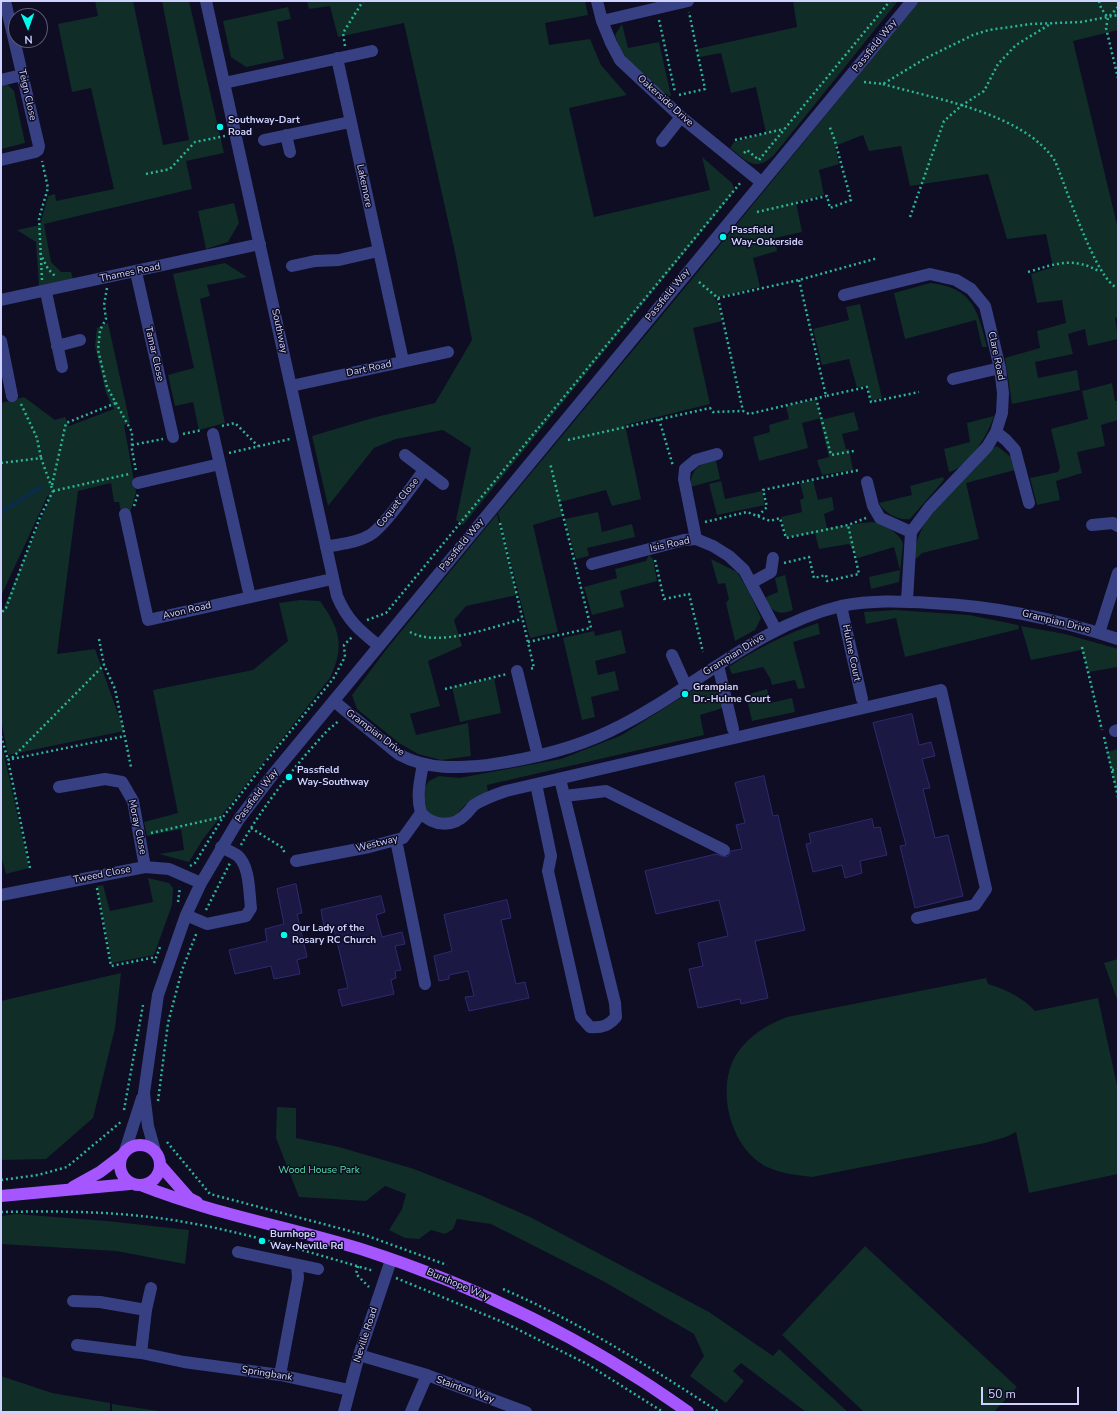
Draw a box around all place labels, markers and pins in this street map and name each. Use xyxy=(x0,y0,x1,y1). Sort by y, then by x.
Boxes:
place label: Southway-Dart Road xyxy=(228,115,300,138)
marker: Southway-Dart Road xyxy=(215,122,225,132)
place label: Passfield Way-Oakerside xyxy=(731,225,803,248)
marker: Passfield Way-Oakerside xyxy=(718,232,728,242)
place label: Grampian Dr.-Hulme Court xyxy=(693,682,770,706)
marker: Grampian Dr.-Hulme Court xyxy=(680,689,690,699)
place label: Passfield Way-Southway xyxy=(297,765,369,788)
marker: Passfield Way-Southway xyxy=(284,772,294,782)
place label: Our Lady of the Rosary RC Church xyxy=(292,923,376,946)
marker: Our Lady of the Rosary RC Church xyxy=(279,930,289,940)
place label: Burnhope Way-Neville Rd xyxy=(270,1229,343,1252)
marker: Burnhope Way-Neville Rd xyxy=(257,1236,267,1246)

